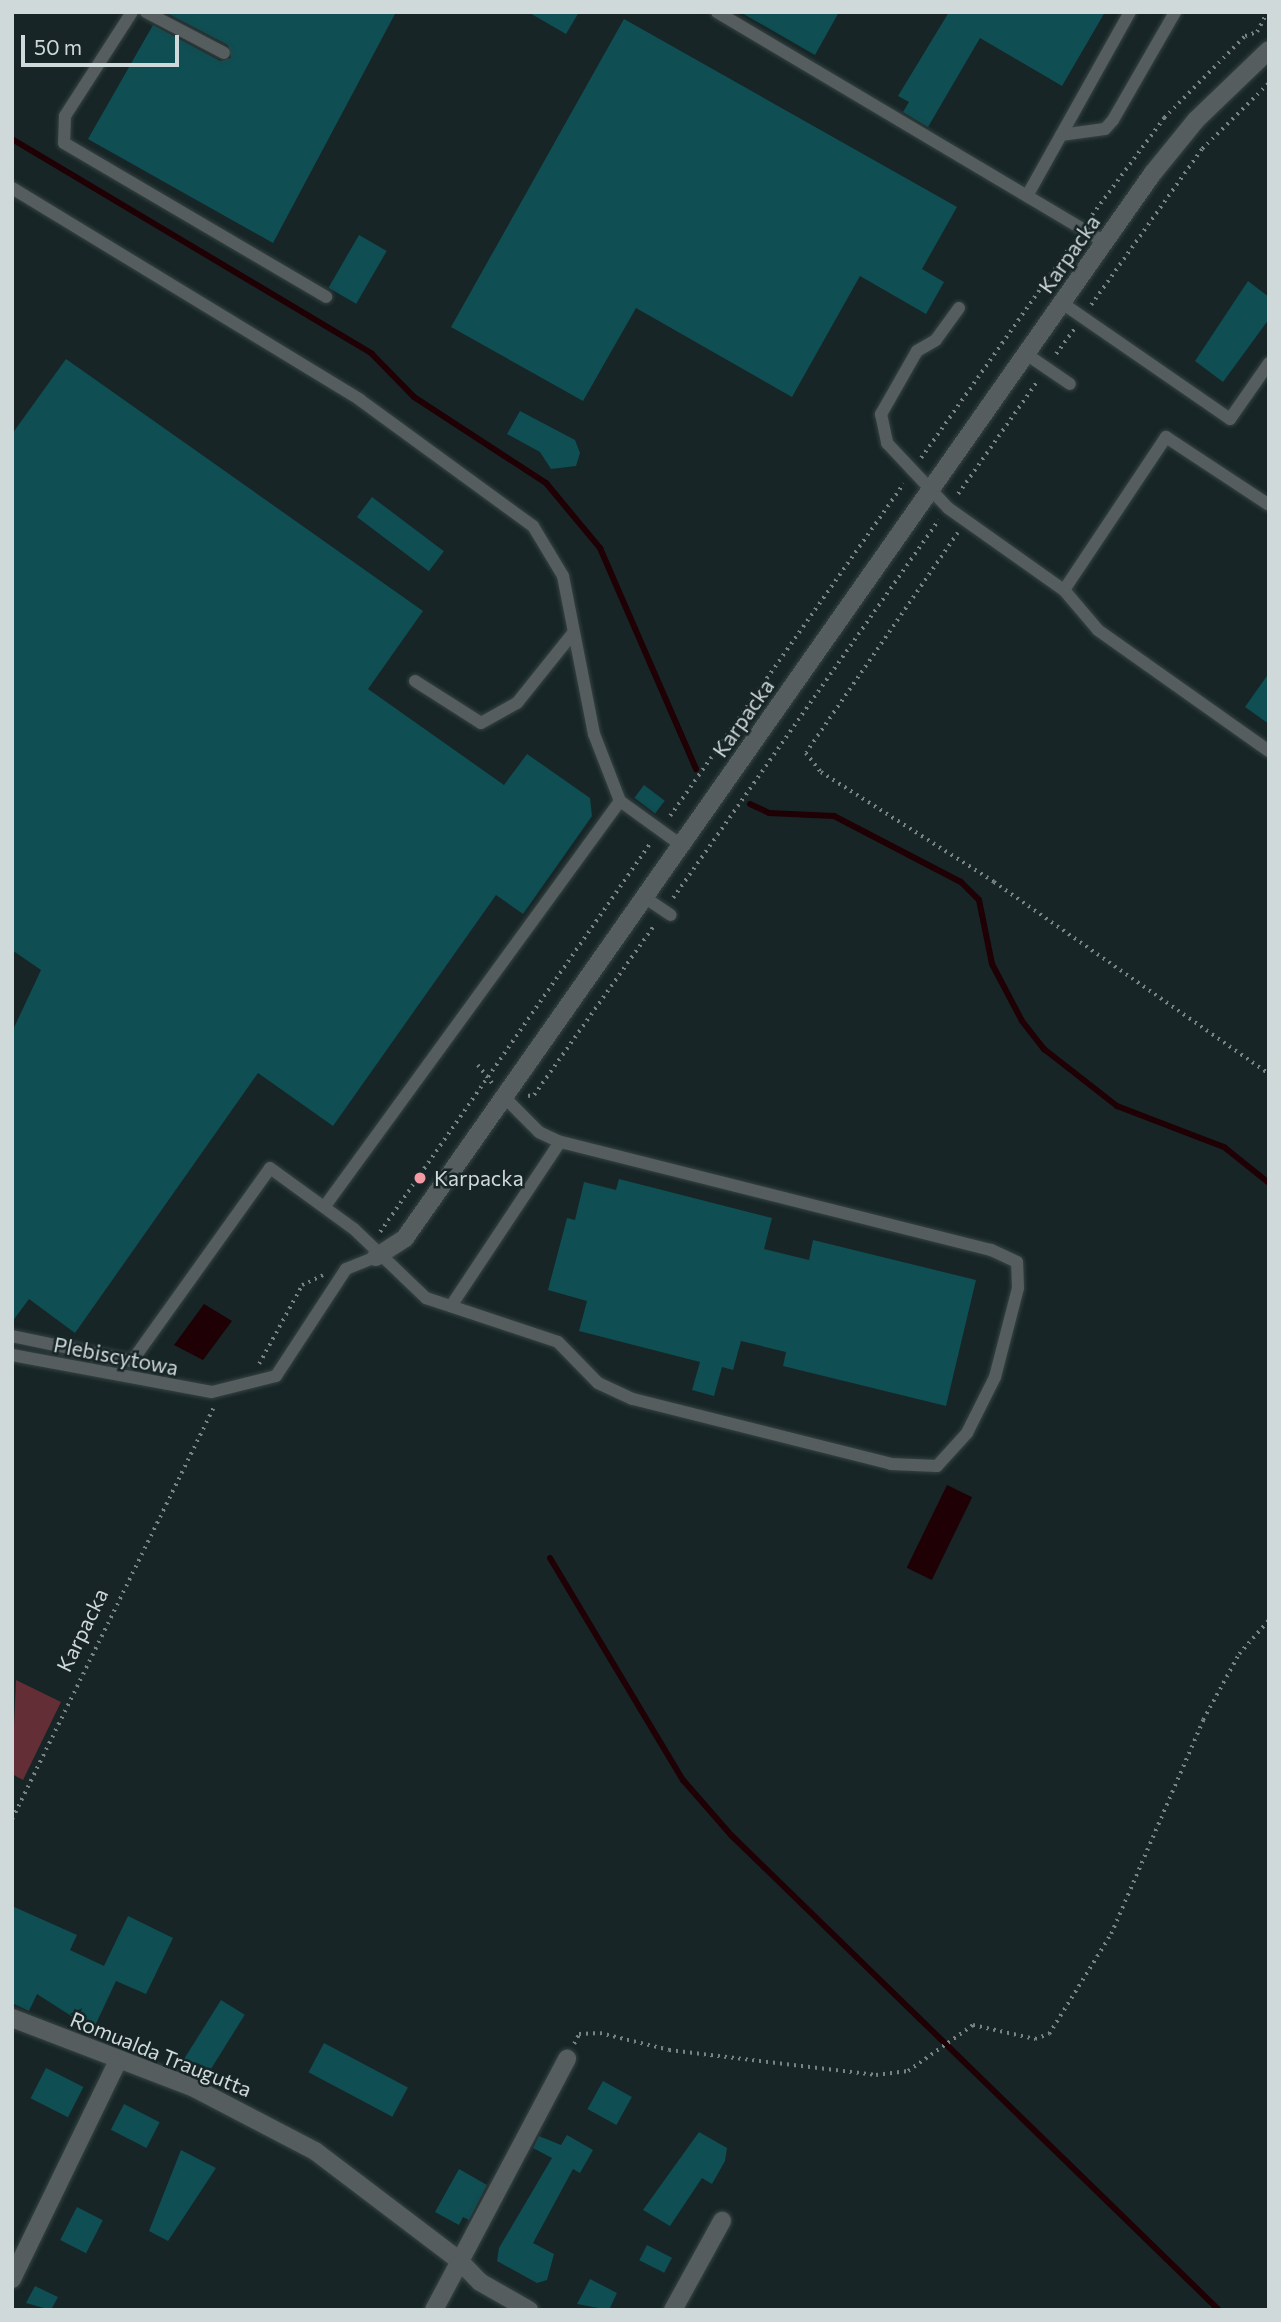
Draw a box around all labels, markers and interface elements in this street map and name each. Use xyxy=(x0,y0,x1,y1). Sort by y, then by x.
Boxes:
scale bar xyxy=(24,21,182,65)
text: 50 m xyxy=(34,34,82,59)
street label: Karpacka xyxy=(1033,210,1105,298)
street label: Karpacka xyxy=(707,674,779,762)
place label: Karpacka xyxy=(434,1165,524,1191)
marker: Karpacka xyxy=(412,1170,428,1186)
street label: Plebiscytowa xyxy=(52,1332,180,1380)
street label: Karpacka xyxy=(51,1584,113,1676)
street label: Romualda Traugutta xyxy=(67,2006,255,2102)

